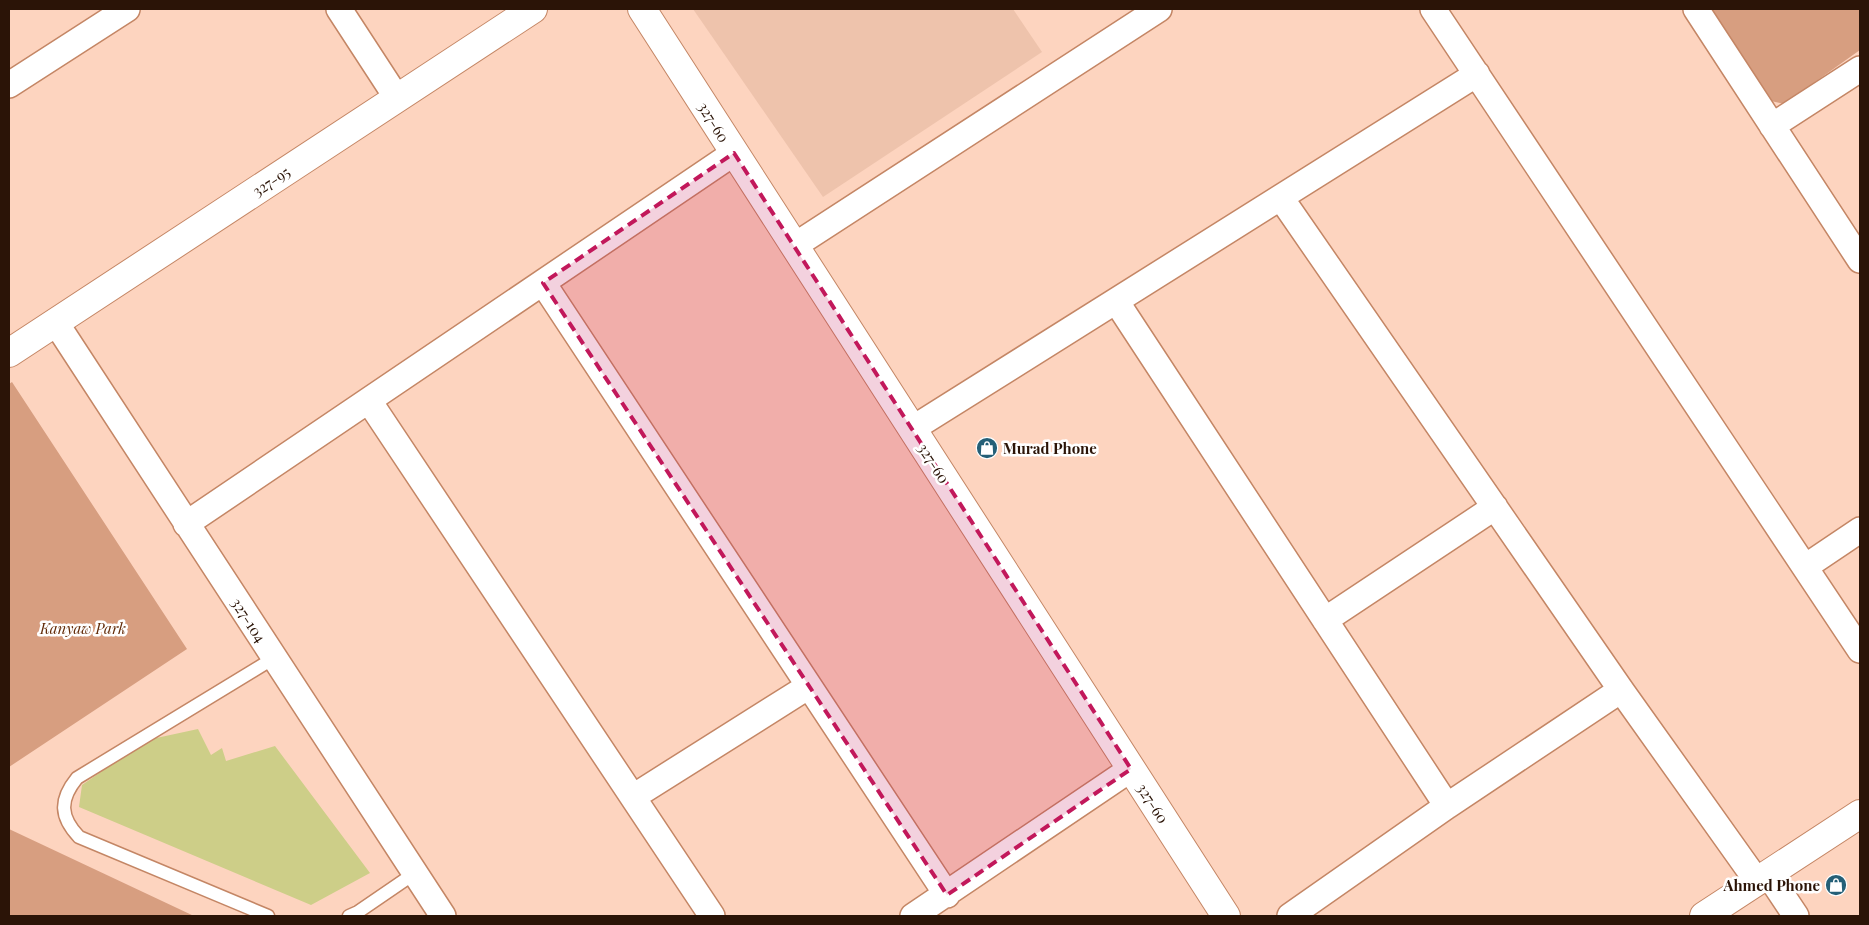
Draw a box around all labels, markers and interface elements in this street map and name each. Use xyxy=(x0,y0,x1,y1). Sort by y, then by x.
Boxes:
street label: 327-60 xyxy=(694,98,734,146)
street label: 327-95 xyxy=(248,161,294,201)
shop icon: Murad Phone xyxy=(975,436,999,460)
place label: Murad Phone xyxy=(1003,438,1097,458)
street label: 327-60 xyxy=(914,439,954,487)
street label: 327-104 xyxy=(227,594,271,646)
park label: Kanyaw Park xyxy=(39,618,126,638)
street label: 327-60 xyxy=(1133,779,1173,827)
shop icon: Ahmed Phone xyxy=(1824,873,1848,897)
place label: Ahmed Phone xyxy=(1722,875,1820,895)

